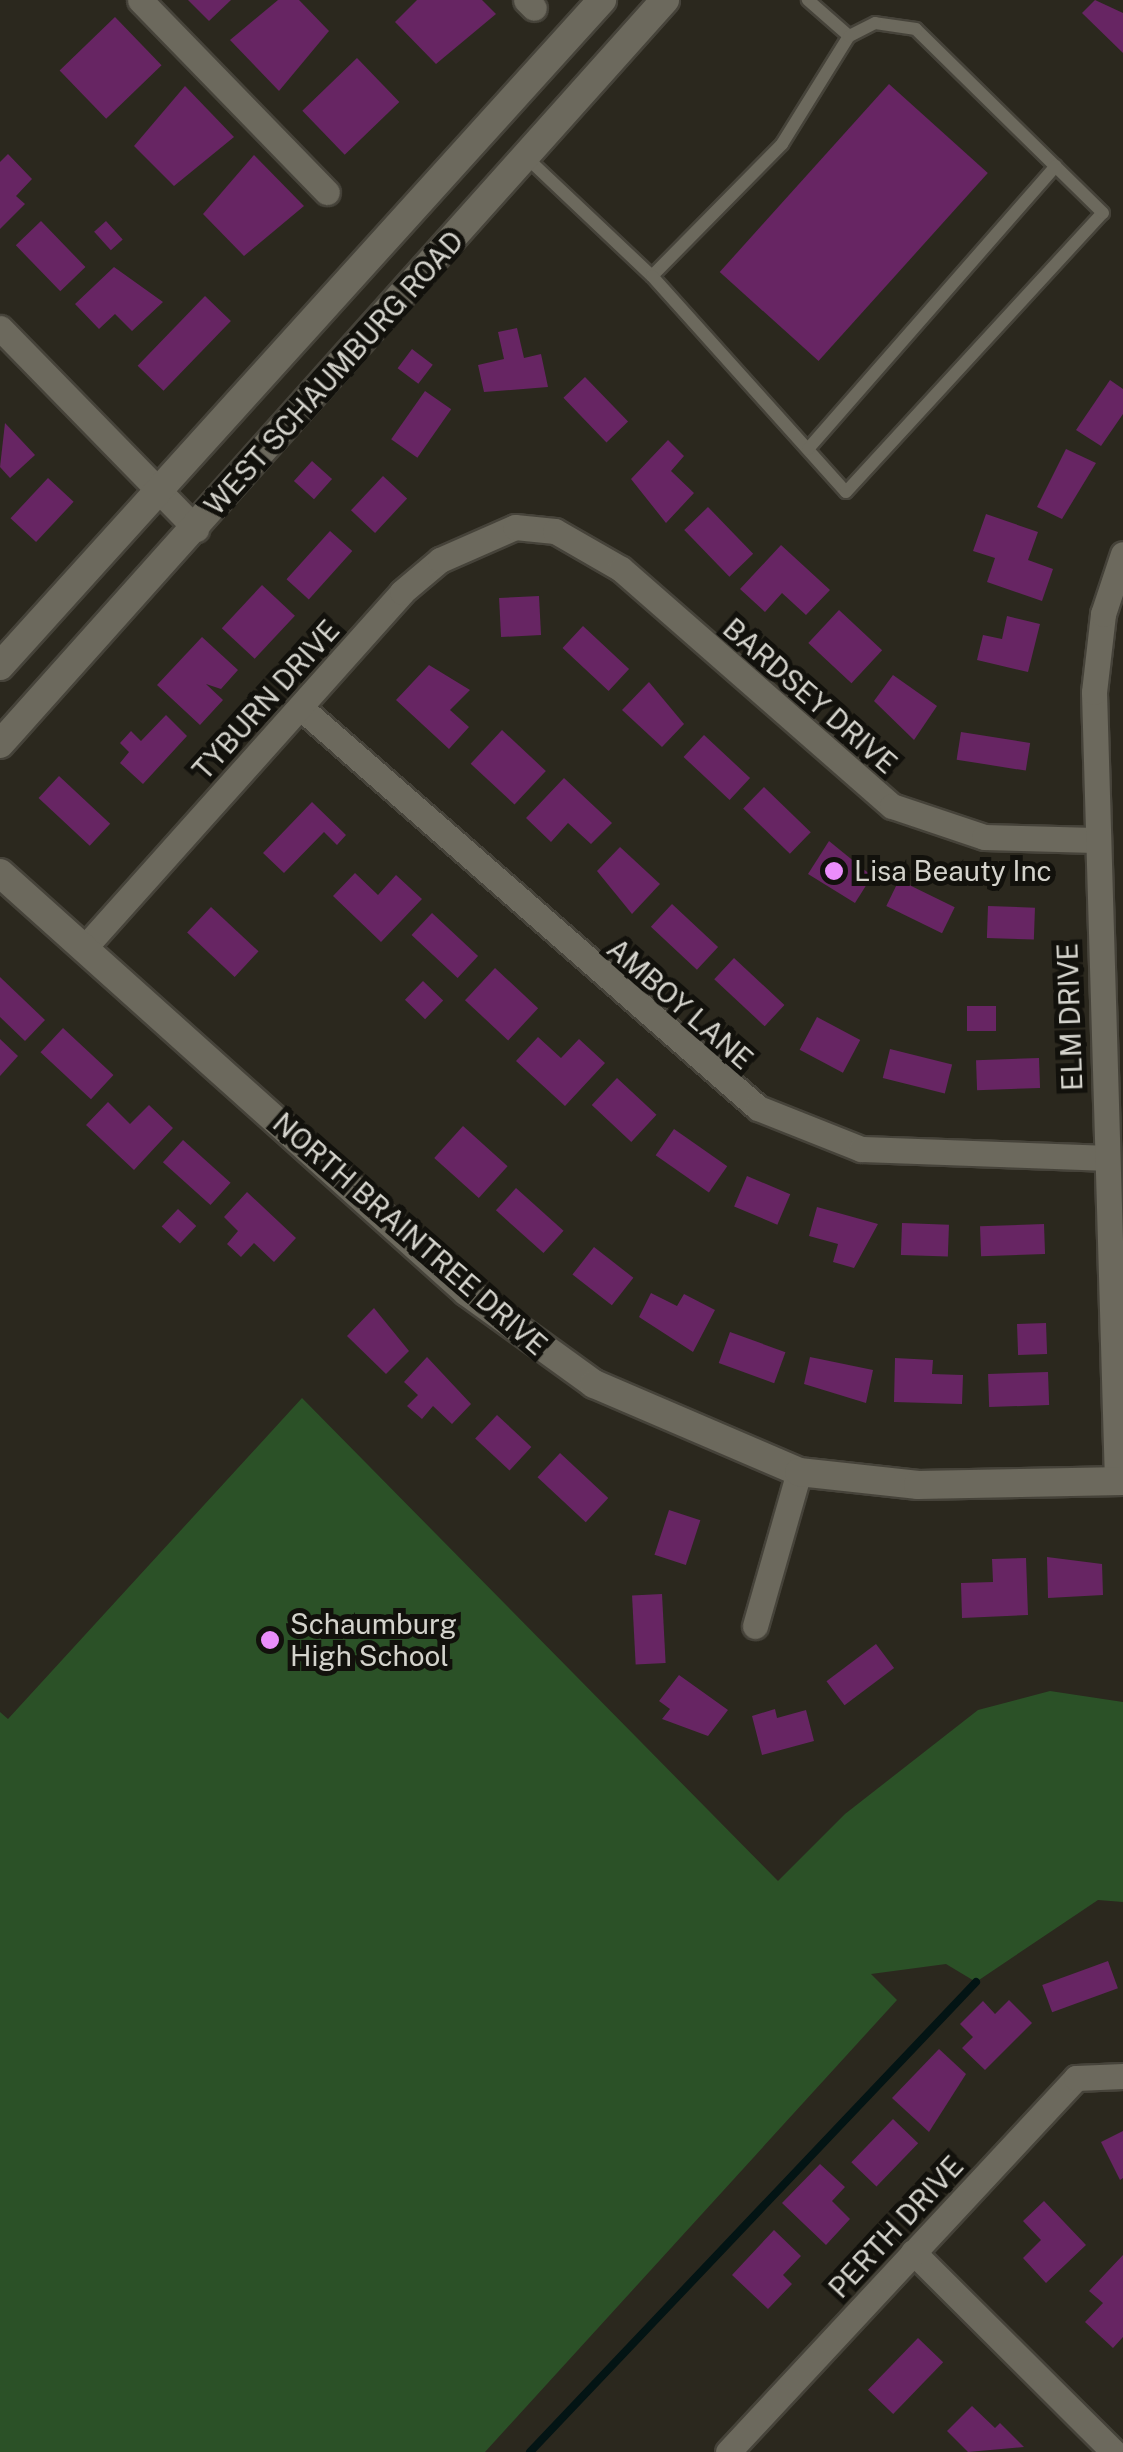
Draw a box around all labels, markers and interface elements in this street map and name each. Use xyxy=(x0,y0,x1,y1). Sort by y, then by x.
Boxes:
street label: WEST SCHAUMBURG ROAD xyxy=(198,224,470,522)
street label: BARDSEY DRIVE xyxy=(716,611,904,781)
street label: TYBURN DRIVE xyxy=(186,613,346,787)
place label: Lisa Beauty Inc xyxy=(854,854,1052,888)
marker: Lisa Beauty Inc xyxy=(823,860,845,882)
street label: AMBOY LANE xyxy=(600,932,760,1076)
street label: ELM DRIVE xyxy=(1051,943,1089,1091)
street label: NORTH BRAINTREE DRIVE xyxy=(266,1106,554,1362)
place label: Schaumburg High School xyxy=(290,1607,457,1673)
marker: Schaumburg High School xyxy=(259,1629,281,1651)
street label: PERTH DRIVE xyxy=(822,2149,970,2305)

